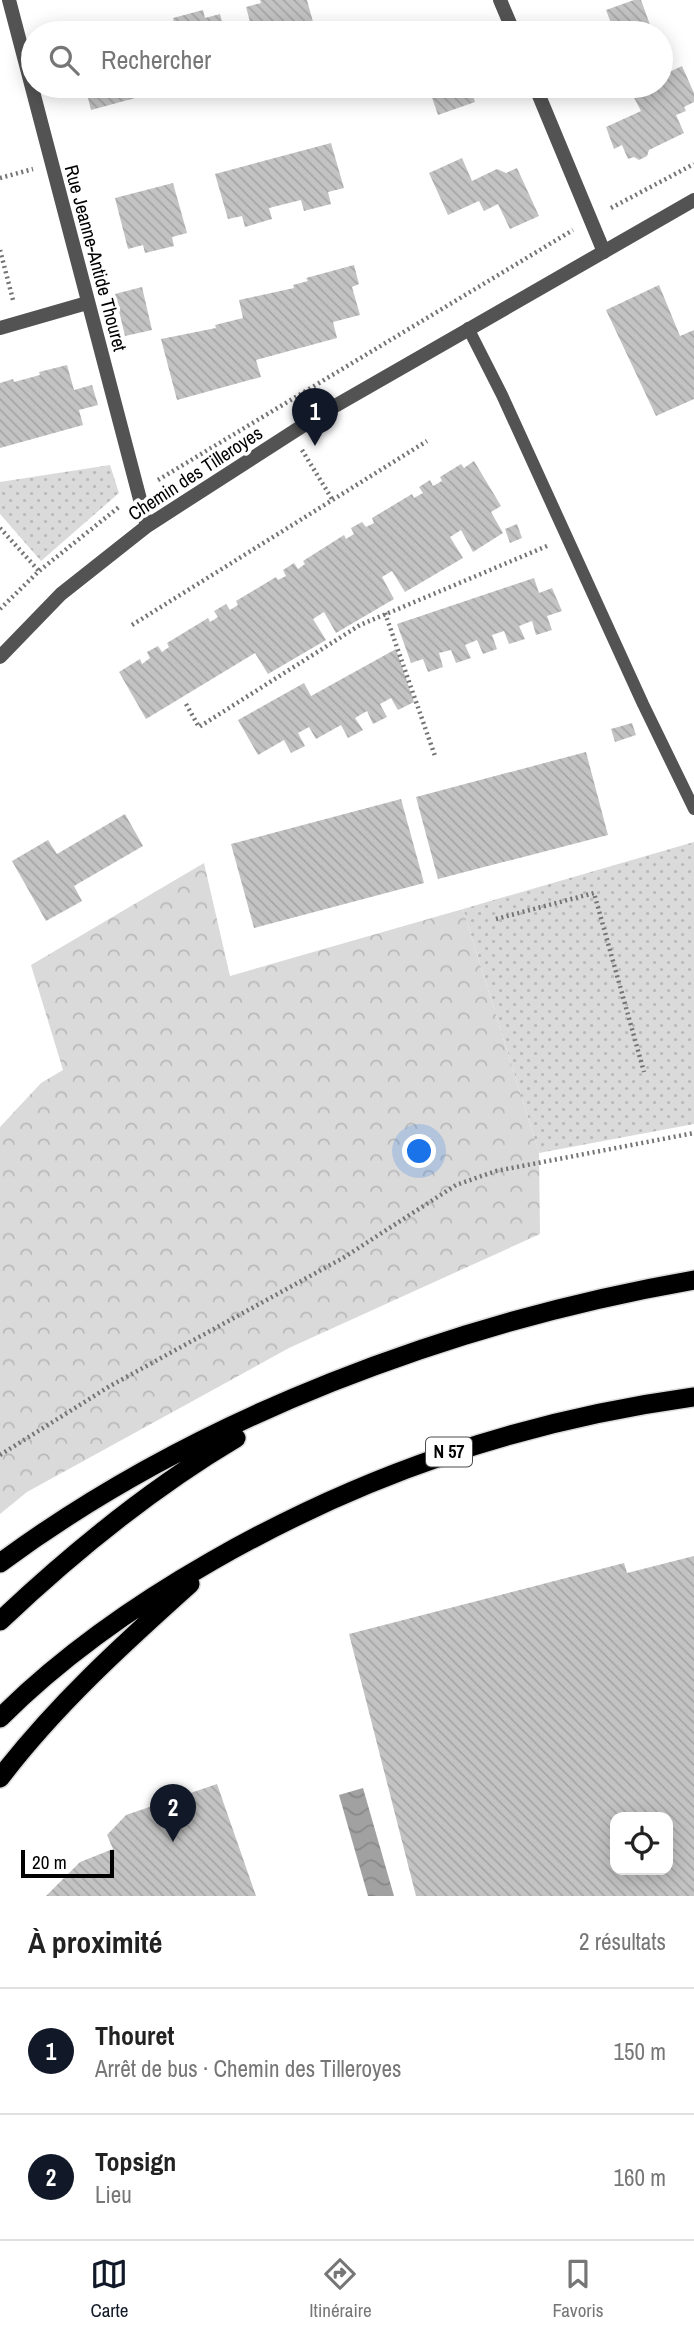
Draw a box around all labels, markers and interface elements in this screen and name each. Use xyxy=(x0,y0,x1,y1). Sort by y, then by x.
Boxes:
search box xyxy=(21,21,673,98)
icon: search xyxy=(45,41,83,79)
text: Rechercher xyxy=(101,42,211,77)
street label: Rue Jeanne-Antide Thouret xyxy=(59,162,134,355)
pin: 1 xyxy=(292,388,338,446)
street label: Chemin des Tilleroyes xyxy=(123,420,267,526)
your location xyxy=(402,1134,436,1168)
road number: N 57 xyxy=(426,1437,472,1466)
pin: 2 xyxy=(150,1784,196,1842)
map controls xyxy=(610,1812,673,1875)
button: locate xyxy=(610,1812,673,1875)
scale bar xyxy=(21,1847,114,1879)
text: 20 m xyxy=(32,1849,67,1875)
text: À proximité xyxy=(28,1922,162,1962)
text: 2 résultats xyxy=(579,1926,666,1957)
text: Thouret xyxy=(95,2018,174,2053)
text: 1 xyxy=(46,2036,56,2067)
text: 150 m xyxy=(614,2036,666,2067)
text: Arrêt de bus · Chemin des Tilleroyes xyxy=(95,2053,401,2084)
text: Topsign xyxy=(95,2144,176,2179)
text: 2 xyxy=(46,2162,56,2193)
text: 160 m xyxy=(614,2162,666,2193)
text: Lieu xyxy=(95,2179,132,2210)
tab: Carte xyxy=(90,2255,129,2323)
tab: Itinéraire xyxy=(309,2255,372,2323)
tab: Favoris xyxy=(552,2255,604,2323)

